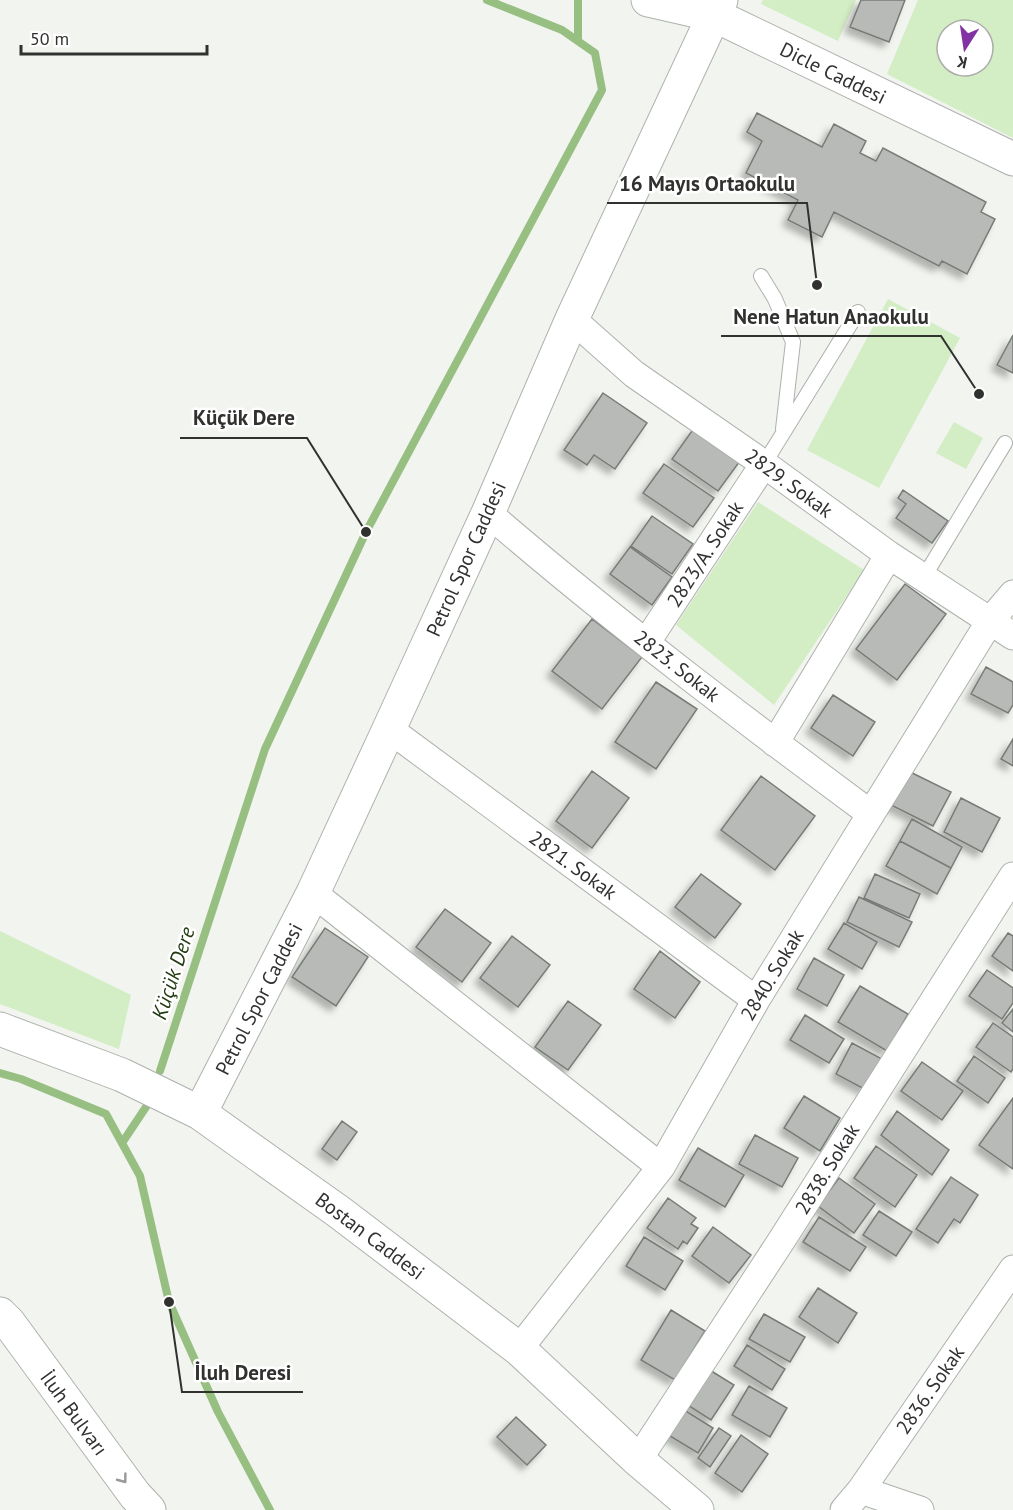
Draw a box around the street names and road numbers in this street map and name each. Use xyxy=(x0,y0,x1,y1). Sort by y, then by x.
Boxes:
street label: Dicle Caddesi xyxy=(776,36,890,110)
street label: 2829. Sokak xyxy=(740,442,838,524)
street label: Petrol Spor Caddesi xyxy=(420,477,512,641)
street label: 2823/A. Sokak xyxy=(661,496,749,612)
street label: 2823. Sokak xyxy=(629,624,726,708)
street label: 2821. Sokak xyxy=(524,824,622,906)
street label: Petrol Spor Caddesi xyxy=(210,919,308,1079)
street label: 2840. Sokak xyxy=(735,924,810,1025)
street label: 2838. Sokak xyxy=(789,1118,865,1219)
street label: Bostan Caddesi xyxy=(310,1186,430,1286)
street label: 2836. Sokak xyxy=(890,1340,970,1439)
street label: İluh Bulvarı xyxy=(34,1365,114,1461)

